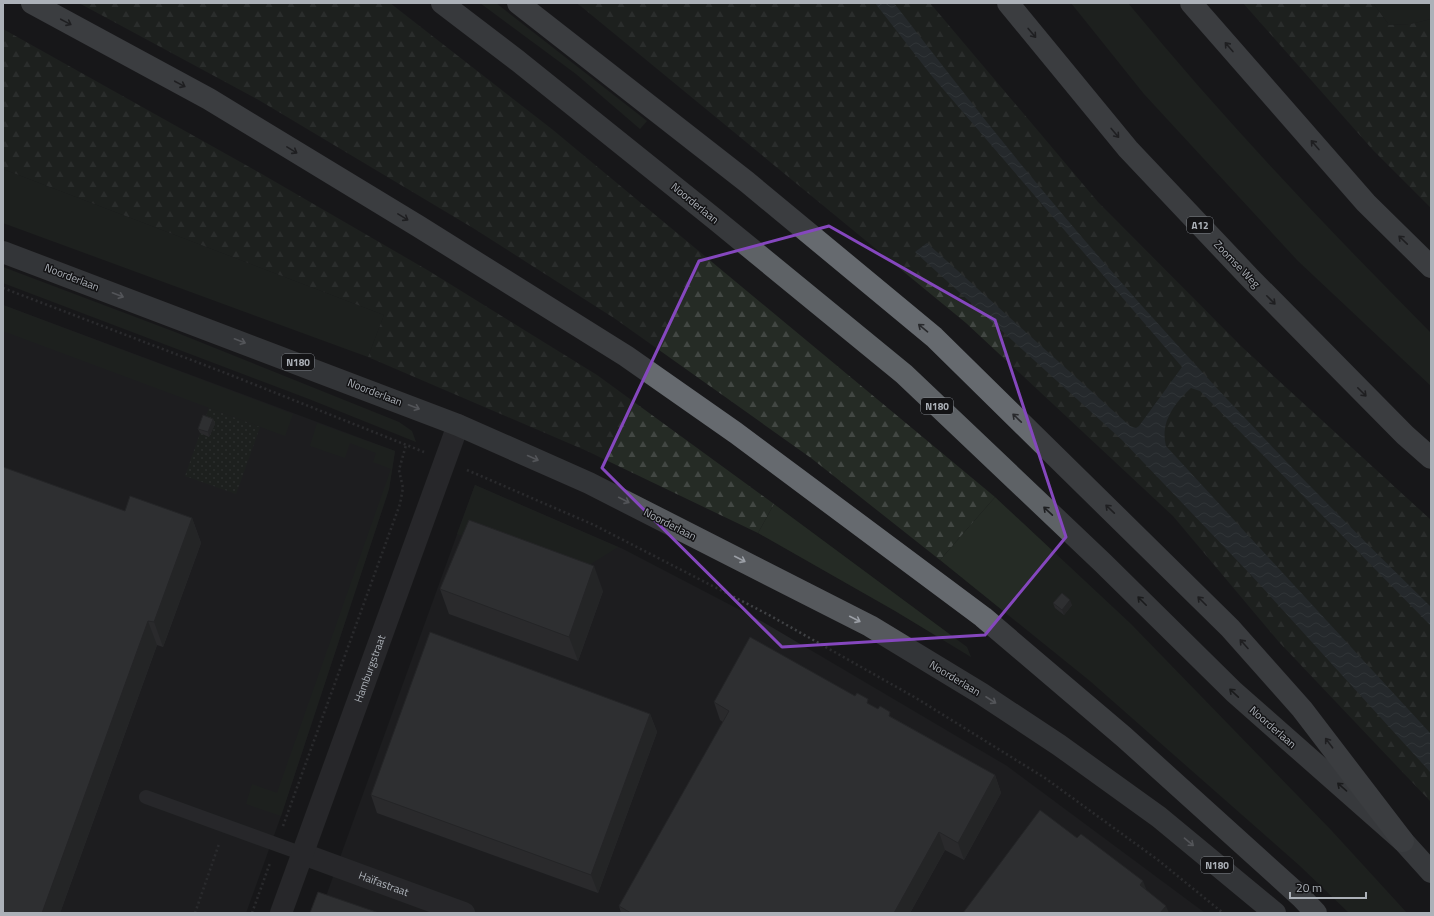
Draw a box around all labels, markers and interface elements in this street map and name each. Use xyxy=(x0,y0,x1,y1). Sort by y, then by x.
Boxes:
one-way arrow xyxy=(60,18,72,26)
one-way arrow xyxy=(1028,28,1037,38)
one-way arrow xyxy=(1225,41,1234,52)
one-way arrow xyxy=(174,80,186,88)
one-way arrow xyxy=(1111,128,1120,139)
one-way arrow xyxy=(1310,139,1319,150)
one-way arrow xyxy=(286,146,298,154)
street label: Noorderlaan xyxy=(668,179,722,227)
one-way arrow xyxy=(397,213,408,221)
road number: A12 xyxy=(1187,217,1213,233)
one-way arrow xyxy=(1398,235,1408,245)
street label: Zoomse Weg xyxy=(1210,237,1264,292)
street label: Noorderlaan xyxy=(42,259,102,295)
one-way arrow xyxy=(112,291,124,299)
one-way arrow xyxy=(1266,295,1276,305)
one-way arrow xyxy=(918,323,929,332)
one-way arrow xyxy=(233,337,245,345)
road number: N180 xyxy=(282,354,314,370)
street label: Noorderlaan xyxy=(345,374,405,410)
one-way arrow xyxy=(1358,387,1367,397)
road number: N180 xyxy=(921,398,953,414)
one-way arrow xyxy=(407,403,419,411)
one-way arrow xyxy=(1012,413,1022,423)
one-way arrow xyxy=(527,455,539,462)
one-way arrow xyxy=(617,497,629,505)
street label: Noorderlaan xyxy=(641,504,699,544)
one-way arrow xyxy=(1105,504,1115,514)
one-way arrow xyxy=(1043,506,1053,516)
one-way arrow xyxy=(733,556,745,563)
one-way arrow xyxy=(1137,596,1147,606)
one-way arrow xyxy=(1197,596,1207,606)
one-way arrow xyxy=(849,615,861,623)
street label: Hamburgstraat xyxy=(350,632,389,705)
one-way arrow xyxy=(1240,640,1249,650)
street label: Noorderlaan xyxy=(926,656,984,700)
one-way arrow xyxy=(1229,688,1239,697)
one-way arrow xyxy=(985,696,996,704)
street label: Noorderlaan xyxy=(1246,702,1300,752)
one-way arrow xyxy=(1324,738,1333,749)
one-way arrow xyxy=(1337,783,1348,792)
one-way arrow xyxy=(1184,838,1195,847)
road number: N180 xyxy=(1201,857,1233,873)
street label: Haïfastraat xyxy=(356,867,411,900)
scale bar xyxy=(1290,874,1366,900)
text: 20 m xyxy=(1296,878,1322,897)

